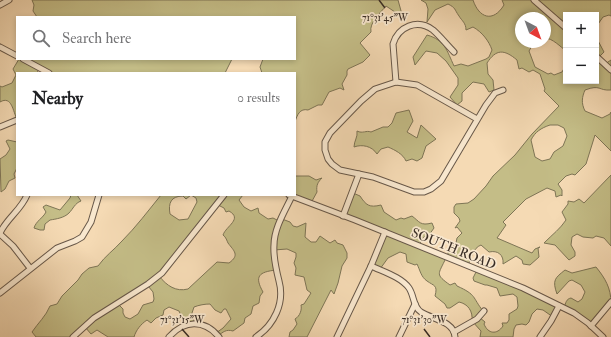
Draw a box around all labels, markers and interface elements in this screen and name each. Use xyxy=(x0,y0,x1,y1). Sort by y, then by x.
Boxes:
text: 71°31'45"W xyxy=(362,12,409,24)
north arrow xyxy=(515,12,551,48)
map controls xyxy=(563,12,599,84)
button: + xyxy=(563,12,599,48)
search box xyxy=(16,16,296,60)
icon: search xyxy=(30,27,52,49)
text: Search here xyxy=(62,29,131,48)
button: − xyxy=(563,48,599,84)
text: Nearby xyxy=(32,88,83,109)
text: 0 results xyxy=(237,90,280,106)
street label: SOUTH ROAD xyxy=(409,225,498,273)
text: 71°31'15"W xyxy=(160,314,205,326)
text: 71°31'30"W xyxy=(401,314,447,326)

